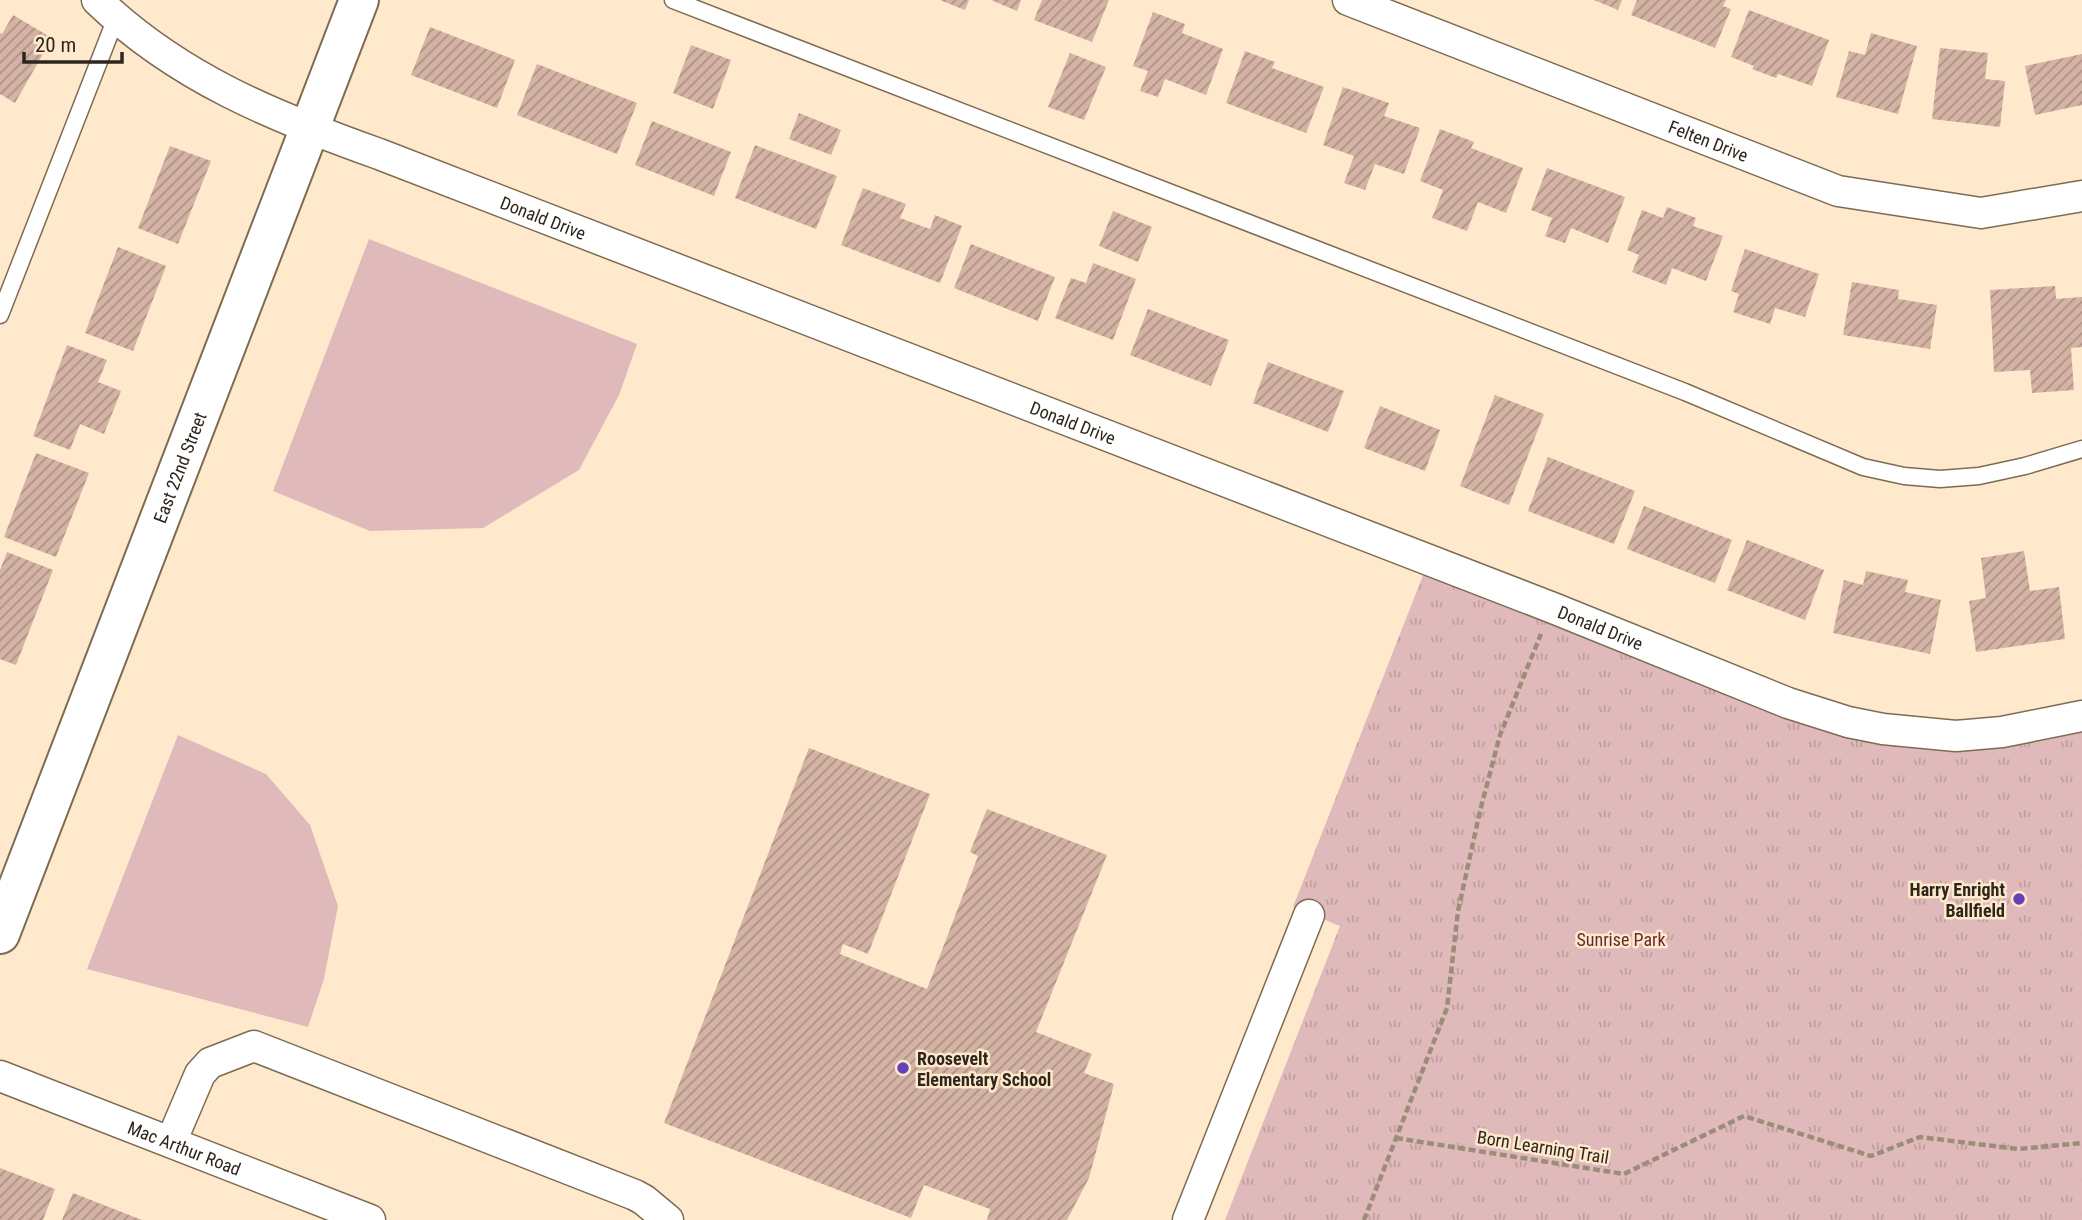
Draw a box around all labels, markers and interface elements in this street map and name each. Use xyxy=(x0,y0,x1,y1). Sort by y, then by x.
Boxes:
scale bar xyxy=(24,21,122,65)
text: 20 m xyxy=(35,33,76,57)
street label: Felten Drive xyxy=(1666,116,1751,166)
street label: Donald Drive xyxy=(498,192,589,243)
street label: Donald Drive xyxy=(1027,396,1119,448)
street label: East 22nd Street xyxy=(149,409,210,526)
street label: Donald Drive xyxy=(1555,601,1646,654)
place label: Harry Enright Ballfield xyxy=(1910,879,2005,921)
marker: Harry Enright Ballfield xyxy=(2011,891,2027,907)
park label: Sunrise Park xyxy=(1576,929,1666,950)
place label: Roosevelt Elementary School xyxy=(917,1048,1051,1090)
marker: Roosevelt Elementary School xyxy=(895,1060,911,1076)
street label: Mac Arthur Road xyxy=(125,1116,244,1179)
street label: Born Learning Trail xyxy=(1476,1126,1610,1168)

